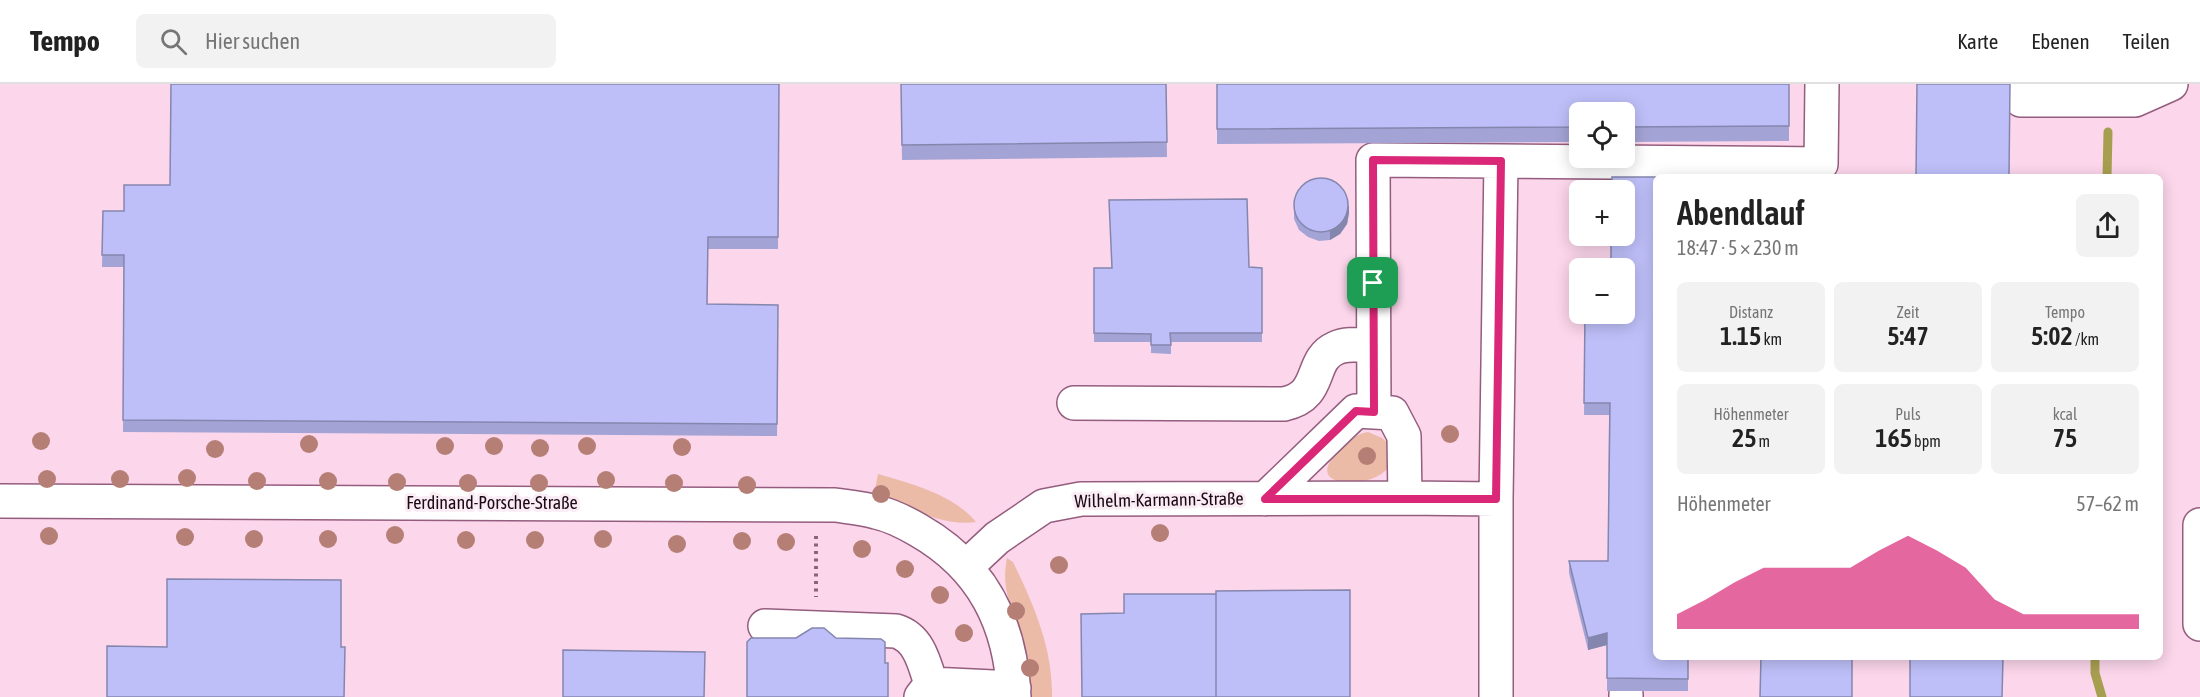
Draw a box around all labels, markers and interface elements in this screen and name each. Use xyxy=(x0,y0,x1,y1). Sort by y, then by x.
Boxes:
search box xyxy=(136,14,556,68)
text: Tempo xyxy=(30,25,100,57)
icon: search xyxy=(157,25,190,58)
text: Hier suchen xyxy=(205,28,300,54)
text: Karte xyxy=(1957,29,1998,53)
text: Ebenen xyxy=(2031,29,2090,53)
text: Teilen xyxy=(2123,29,2170,53)
map controls xyxy=(1569,102,1635,324)
button: locate xyxy=(1569,102,1635,168)
button: + xyxy=(1569,180,1635,246)
text: Abendlauf xyxy=(1677,194,1805,232)
button: share xyxy=(2076,194,2139,257)
text: 18:47 · 5 × 230 m xyxy=(1677,236,1799,259)
pin xyxy=(1347,257,1398,308)
button: − xyxy=(1569,258,1635,324)
icon: arrive xyxy=(1356,266,1389,299)
text: Distanz xyxy=(1729,303,1773,321)
text: Zeit xyxy=(1897,303,1919,321)
text: Tempo xyxy=(2045,303,2085,321)
text: 1.15 xyxy=(1720,321,1761,351)
text: 5:47 xyxy=(1887,321,1929,351)
text: 5:02 xyxy=(2031,321,2073,351)
text: km xyxy=(1761,330,1782,348)
text: /km xyxy=(2073,330,2099,348)
text: Höhenmeter xyxy=(1714,405,1788,423)
text: Puls xyxy=(1895,405,1921,423)
text: kcal xyxy=(2053,405,2077,423)
text: 25 xyxy=(1732,423,1756,453)
text: 165 xyxy=(1875,423,1912,453)
text: 75 xyxy=(2053,423,2077,453)
text: m xyxy=(1756,432,1770,450)
text: bpm xyxy=(1912,432,1941,450)
street label: Wilhelm-Karmann-Straße xyxy=(1074,488,1244,511)
street label: Ferdinand-Porsche-Straße xyxy=(406,492,578,513)
text: Höhenmeter xyxy=(1677,492,1771,515)
text: 57–62 m xyxy=(2076,492,2139,515)

